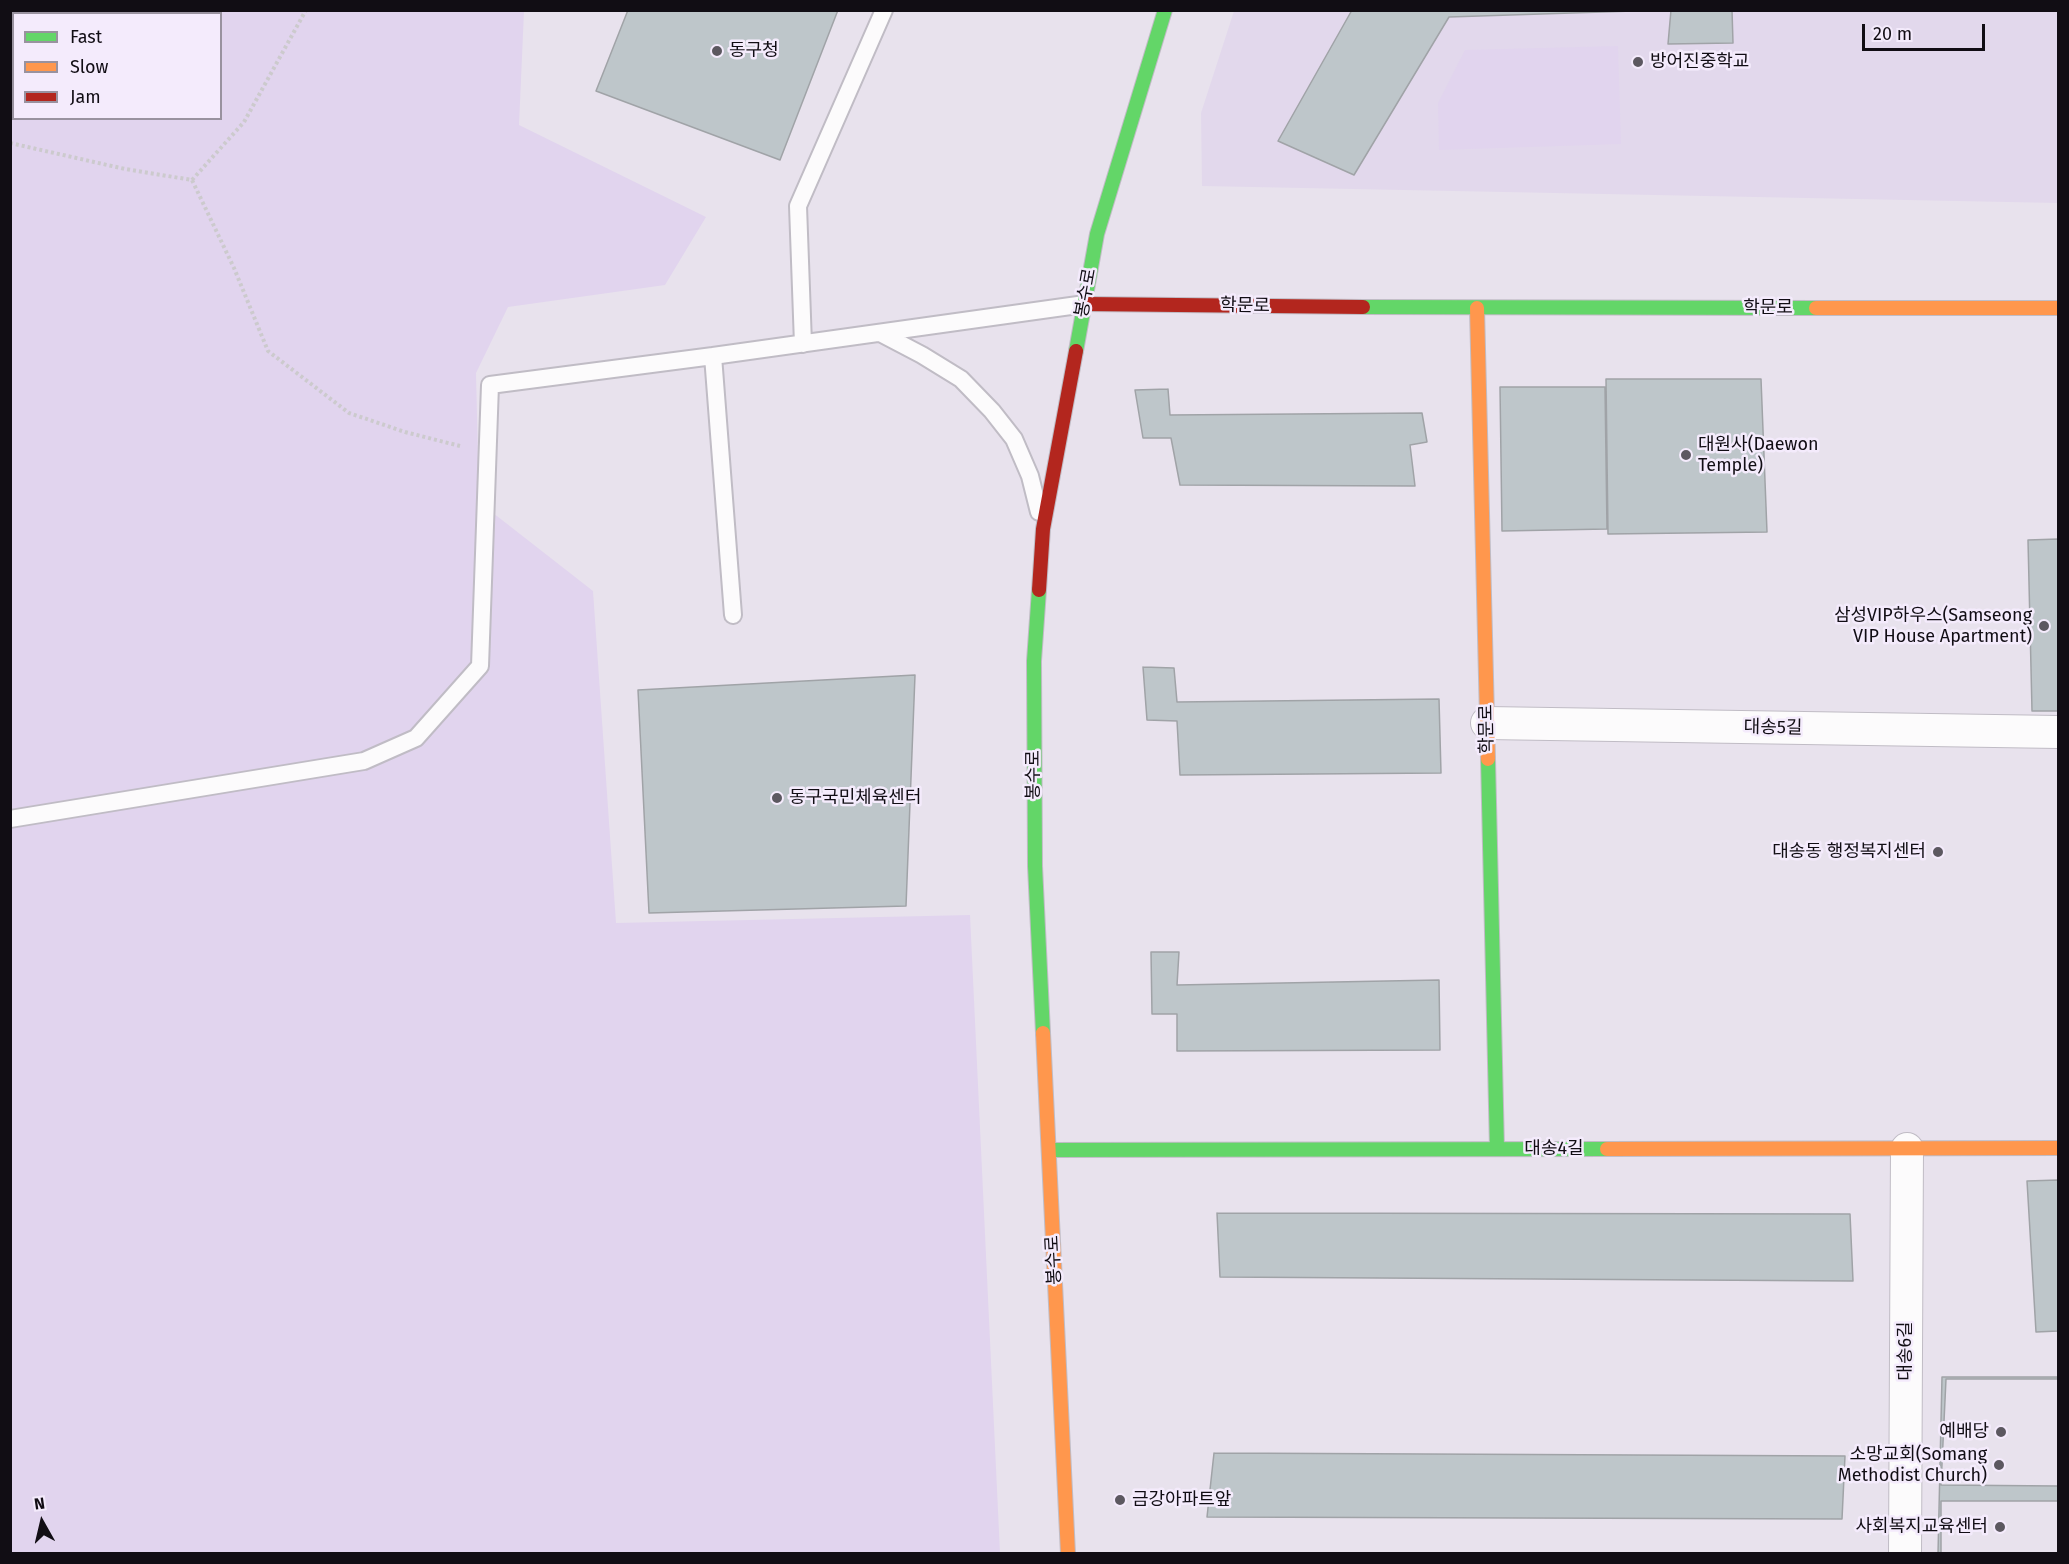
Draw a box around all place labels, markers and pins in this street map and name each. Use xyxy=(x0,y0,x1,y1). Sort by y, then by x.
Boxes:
place label: 동구청 xyxy=(729,40,779,62)
marker: 동구청 xyxy=(710,44,724,58)
place label: 방어진중학교 xyxy=(1650,51,1749,73)
marker: 방어진중학교 xyxy=(1631,55,1645,69)
place label: 대원사(Daewon Temple) xyxy=(1698,434,1818,476)
marker: 대원사(Daewon Temple) xyxy=(1679,448,1693,462)
place label: 삼성VIP하우스(Samseong VIP House Apartment) xyxy=(1834,605,2032,648)
marker: 삼성VIP하우스(Samseong VIP House Apartment) xyxy=(2037,619,2051,633)
place label: 동구국민체육센터 xyxy=(789,787,921,809)
marker: 동구국민체육센터 xyxy=(770,791,784,805)
place label: 대송동 행정복지센터 xyxy=(1772,841,1926,863)
marker: 대송동 행정복지센터 xyxy=(1931,845,1945,859)
place label: 예배당 xyxy=(1939,1421,1989,1443)
marker: 예배당 xyxy=(1994,1425,2008,1439)
place label: 소망교회(Somang Methodist Church) xyxy=(1838,1444,1987,1486)
marker: 소망교회(Somang Methodist Church) xyxy=(1992,1458,2006,1472)
place label: 금강아파트앞 xyxy=(1132,1489,1231,1511)
marker: 금강아파트앞 xyxy=(1113,1493,1127,1507)
place label: 사회복지교육센터 xyxy=(1856,1516,1988,1538)
marker: 사회복지교육센터 xyxy=(1993,1520,2007,1534)

